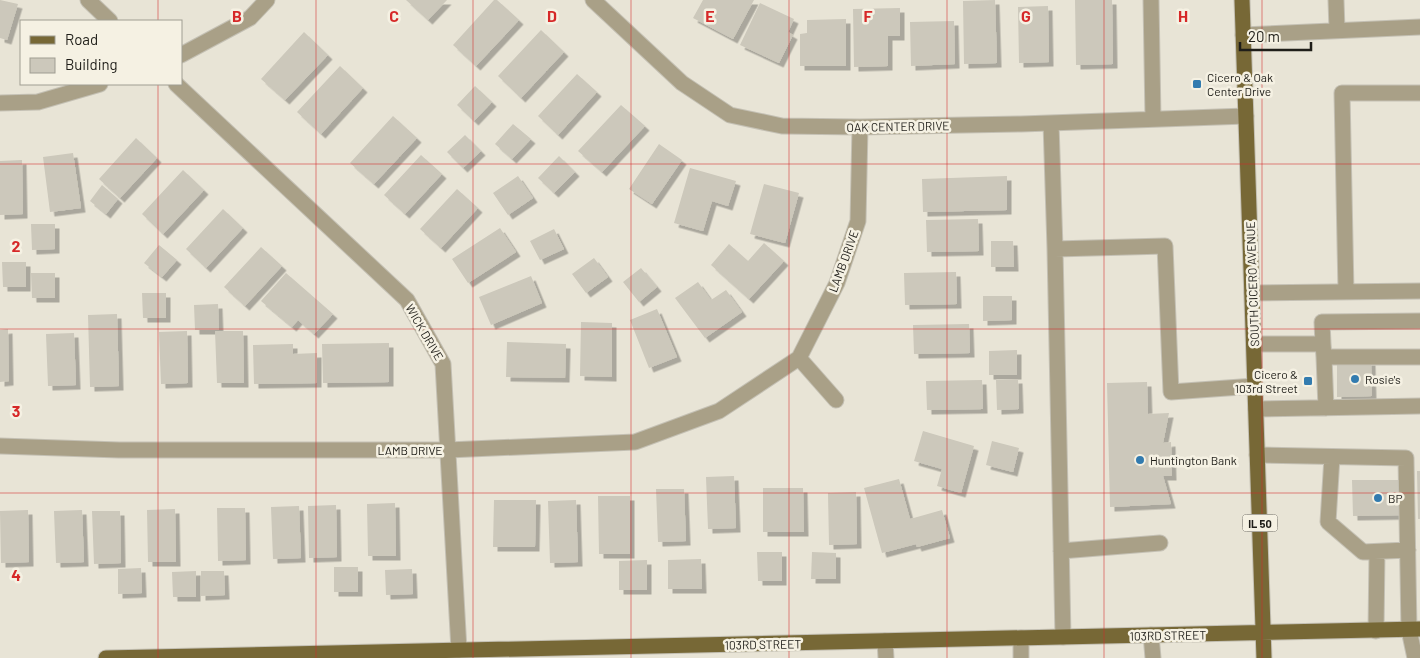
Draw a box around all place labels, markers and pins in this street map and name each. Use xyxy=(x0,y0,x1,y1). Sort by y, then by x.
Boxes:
place label: Cicero & Oak Center Drive xyxy=(1207,70,1273,98)
marker: Cicero & Oak Center Drive xyxy=(1191,78,1203,90)
place label: Cicero & 103rd Street xyxy=(1235,367,1298,395)
place label: Rosie's xyxy=(1365,372,1401,386)
marker: Rosie's xyxy=(1349,373,1361,385)
marker: Cicero & 103rd Street xyxy=(1302,375,1314,387)
place label: Huntington Bank xyxy=(1150,453,1237,467)
marker: Huntington Bank xyxy=(1134,454,1146,466)
place label: BP xyxy=(1388,491,1403,505)
marker: BP xyxy=(1372,492,1384,504)

